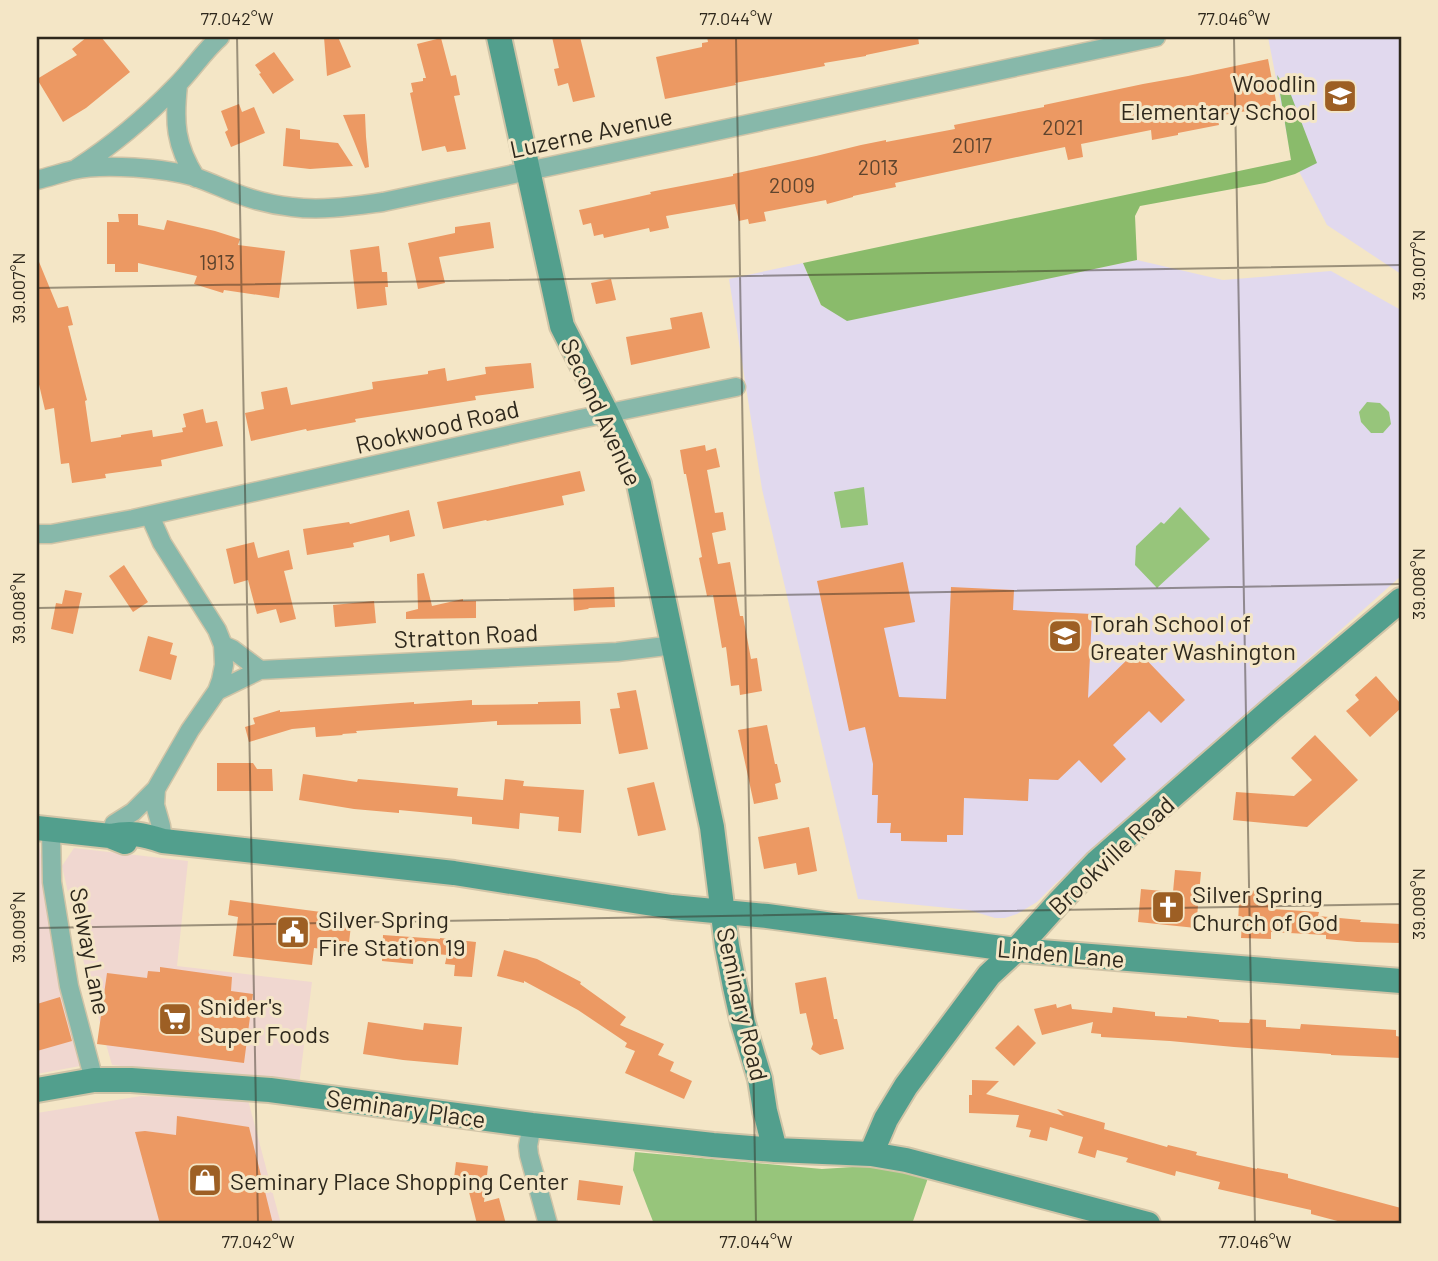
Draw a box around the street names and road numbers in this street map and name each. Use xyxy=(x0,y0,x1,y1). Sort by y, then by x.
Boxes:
street label: Luzerne Avenue xyxy=(507,101,675,163)
street label: Second Avenue xyxy=(555,334,649,490)
street label: Rookwood Road xyxy=(352,393,522,459)
street label: Stratton Road xyxy=(393,617,539,653)
street label: Brookville Road xyxy=(1042,789,1180,921)
street label: Selway Lane xyxy=(64,885,118,1017)
street label: Seminary Road xyxy=(711,925,775,1083)
street label: Linden Lane xyxy=(996,933,1126,973)
street label: Seminary Place xyxy=(325,1082,487,1134)

